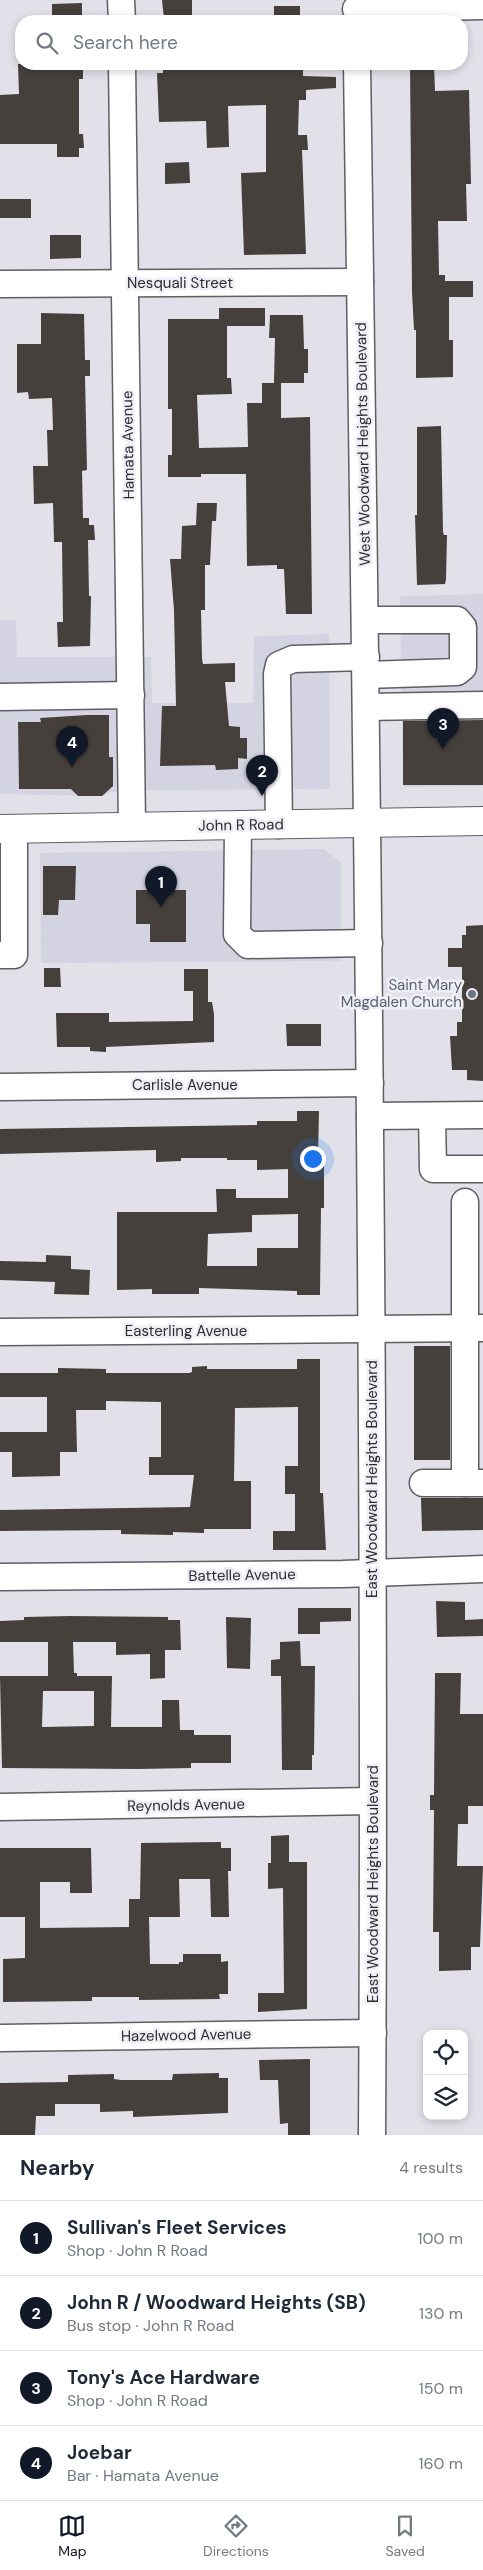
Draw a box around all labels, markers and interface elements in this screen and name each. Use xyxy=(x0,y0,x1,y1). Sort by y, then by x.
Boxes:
search box xyxy=(15,15,468,70)
icon: search xyxy=(33,29,61,57)
text: Search here xyxy=(73,30,178,55)
street label: Nesquali Street xyxy=(127,273,233,293)
street label: West Woodward Heights Boulevard xyxy=(351,322,375,566)
street label: Hamata Avenue xyxy=(117,390,139,500)
pin: 3 xyxy=(427,708,459,749)
pin: 4 xyxy=(56,726,88,767)
pin: 2 xyxy=(246,755,278,796)
street label: John R Road xyxy=(198,814,284,836)
pin: 1 xyxy=(145,866,177,907)
place label: Saint Mary Magdalen Church xyxy=(341,975,463,1012)
marker: Saint Mary Magdalen Church xyxy=(466,988,478,1000)
street label: Carlisle Avenue xyxy=(132,1075,238,1095)
your location xyxy=(300,1146,326,1172)
street label: Easterling Avenue xyxy=(125,1321,247,1341)
street label: East Woodward Heights Boulevard xyxy=(362,1360,382,1598)
street label: Battelle Avenue xyxy=(188,1564,296,1586)
street label: East Woodward Heights Boulevard xyxy=(363,1765,383,2003)
street label: Reynolds Avenue xyxy=(127,1794,245,1816)
street label: Hazelwood Avenue xyxy=(121,2024,251,2046)
map controls xyxy=(423,2030,468,2120)
button: locate xyxy=(423,2030,468,2075)
button: layers xyxy=(423,2075,468,2120)
text: Nearby xyxy=(20,2154,94,2182)
text: 4 results xyxy=(399,2157,463,2178)
text: Sullivan's Fleet Services xyxy=(67,2215,287,2240)
text: 1 xyxy=(33,2228,39,2249)
text: 100 m xyxy=(418,2228,463,2249)
text: Shop · John R Road xyxy=(67,2240,208,2261)
text: John R / Woodward Heights (SB) xyxy=(67,2290,366,2315)
text: 2 xyxy=(31,2303,41,2324)
text: 130 m xyxy=(419,2303,463,2324)
text: Bus stop · John R Road xyxy=(67,2315,234,2336)
text: Tony's Ace Hardware xyxy=(67,2365,260,2390)
text: 3 xyxy=(31,2378,41,2399)
text: 150 m xyxy=(419,2378,463,2399)
text: Shop · John R Road xyxy=(67,2390,208,2411)
text: Joebar xyxy=(67,2440,132,2465)
text: 4 xyxy=(31,2453,41,2474)
text: 160 m xyxy=(419,2453,463,2474)
text: Bar · Hamata Avenue xyxy=(67,2465,219,2486)
tab: Map xyxy=(58,2512,86,2560)
tab: Directions xyxy=(203,2512,269,2560)
tab: Saved xyxy=(385,2512,425,2560)

